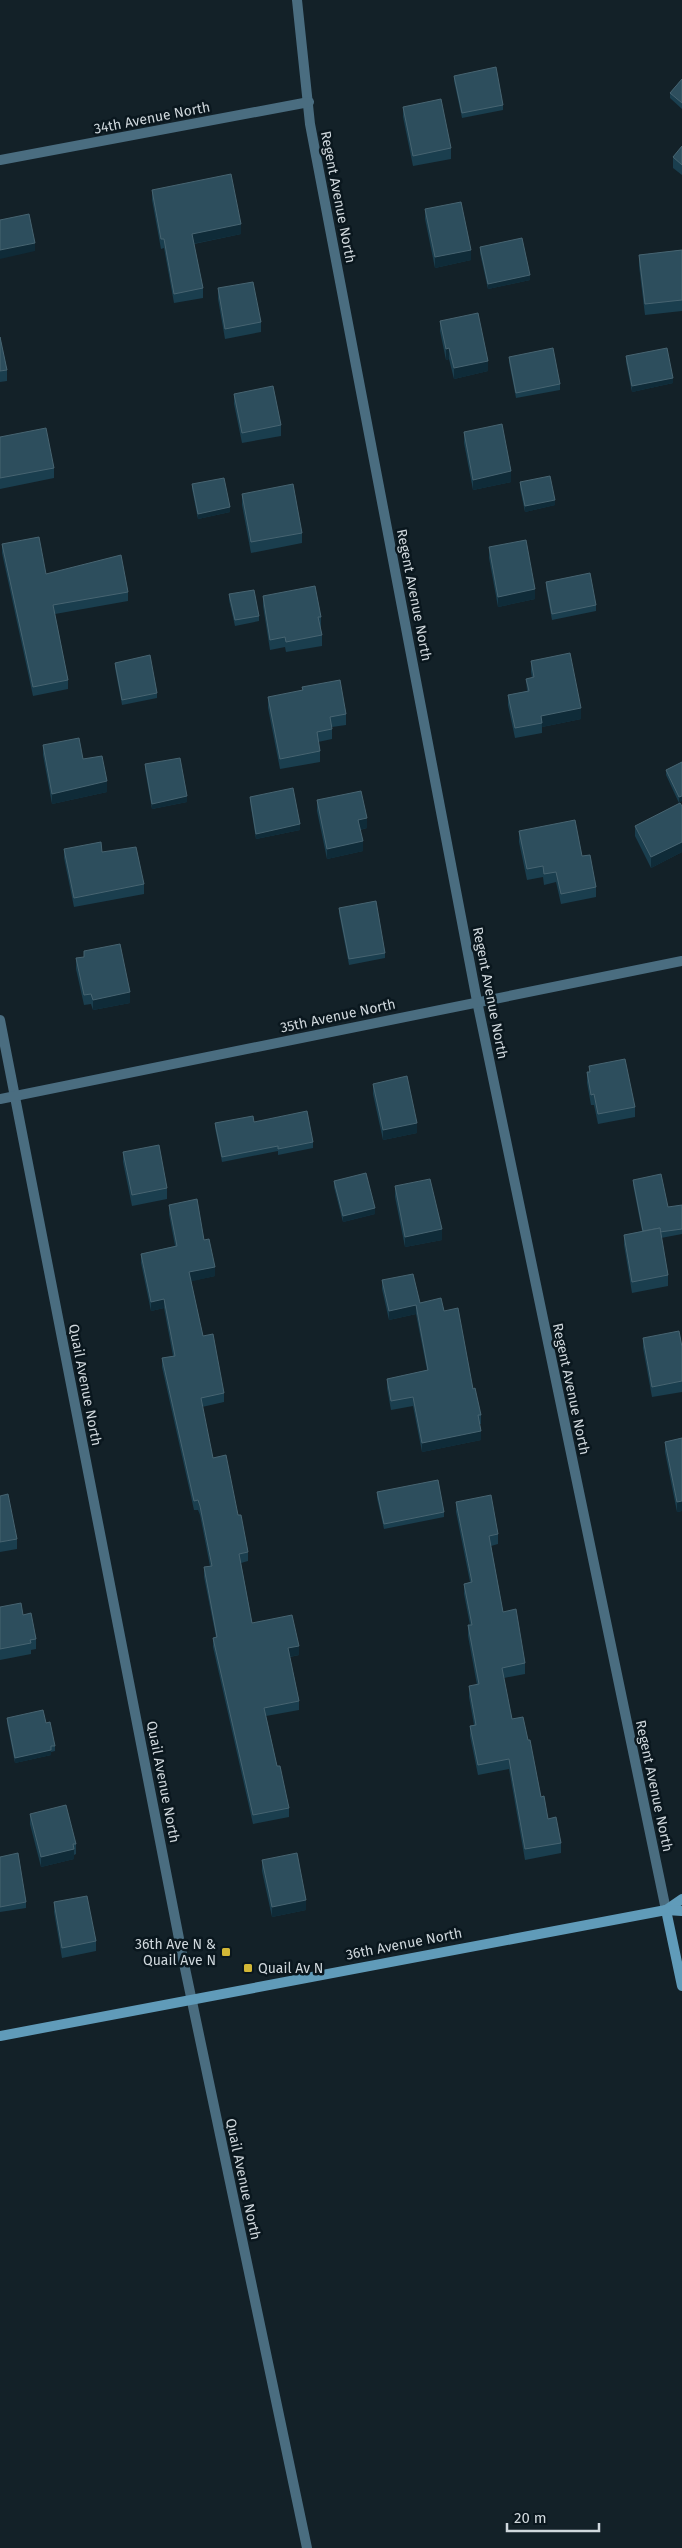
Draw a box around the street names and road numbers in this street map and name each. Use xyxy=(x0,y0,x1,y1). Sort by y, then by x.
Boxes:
street label: 34th Avenue North xyxy=(93,98,211,138)
street label: Regent Avenue North xyxy=(317,130,359,264)
street label: Regent Avenue North xyxy=(393,528,435,662)
street label: Regent Avenue North xyxy=(469,926,511,1060)
street label: 35th Avenue North xyxy=(279,995,397,1037)
street label: Regent Avenue North xyxy=(549,1322,593,1456)
street label: Quail Avenue North xyxy=(65,1323,105,1447)
street label: Regent Avenue North xyxy=(632,1719,676,1853)
street label: Quail Avenue North xyxy=(143,1720,183,1844)
street label: 36th Avenue North xyxy=(344,1924,464,1964)
street label: Quail Avenue North xyxy=(222,2117,264,2241)

